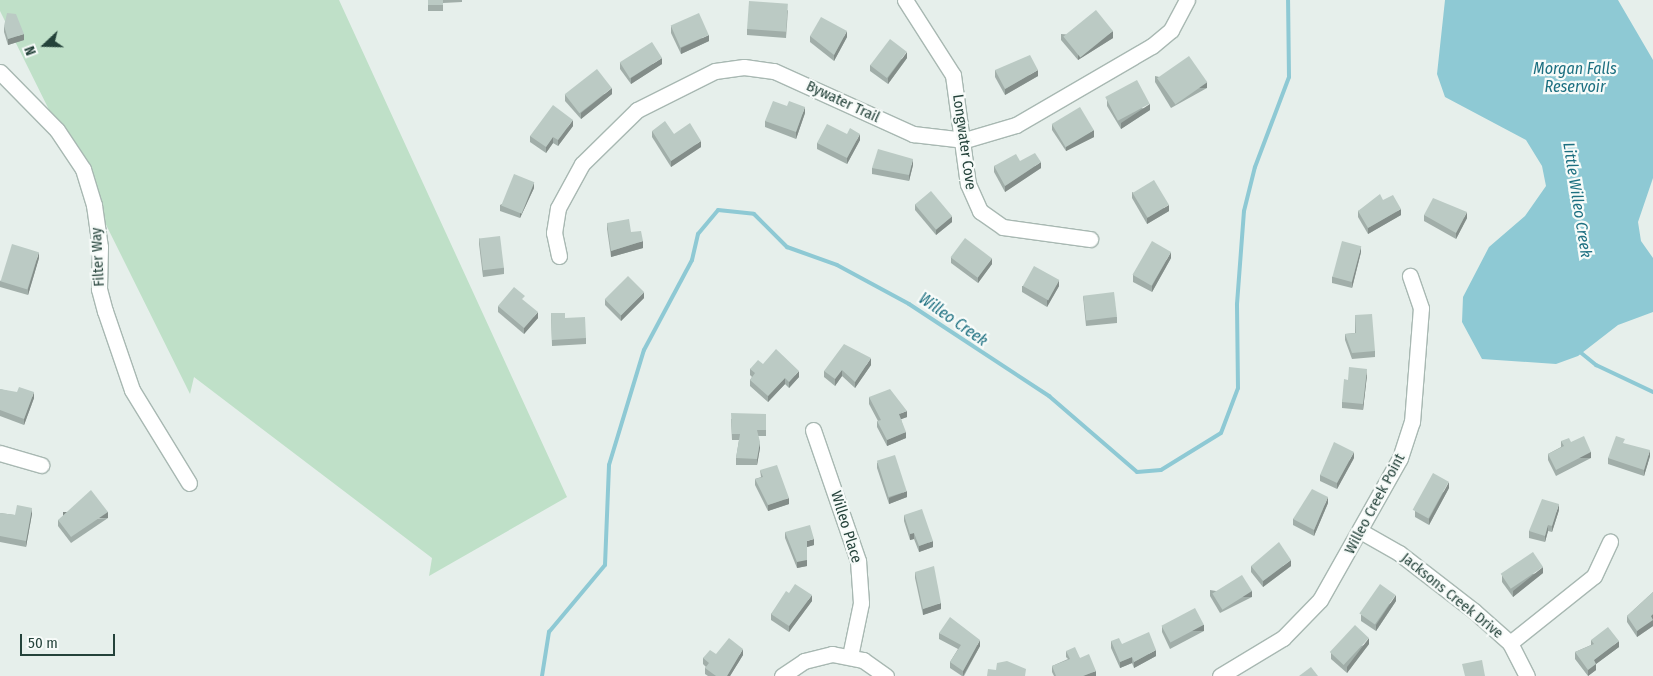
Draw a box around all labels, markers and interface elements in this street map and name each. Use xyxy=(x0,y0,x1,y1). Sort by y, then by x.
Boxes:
north arrow xyxy=(20,20,70,70)
text: N xyxy=(21,44,40,58)
water label: Morgan Falls Reservoir xyxy=(1533,59,1617,97)
street label: Bywater Trail xyxy=(803,77,883,127)
street label: Longwater Cove xyxy=(948,93,980,191)
water label: Little Willeo Creek xyxy=(1558,141,1596,259)
street label: Filter Way xyxy=(87,227,109,287)
water label: Willeo Creek xyxy=(915,289,991,351)
street label: Willeo Creek Point xyxy=(1341,451,1409,557)
street label: Willeo Place xyxy=(827,489,865,565)
street label: Jacksons Creek Drive xyxy=(1397,549,1507,643)
scale bar xyxy=(22,624,118,656)
text: 50 m xyxy=(28,634,58,652)

